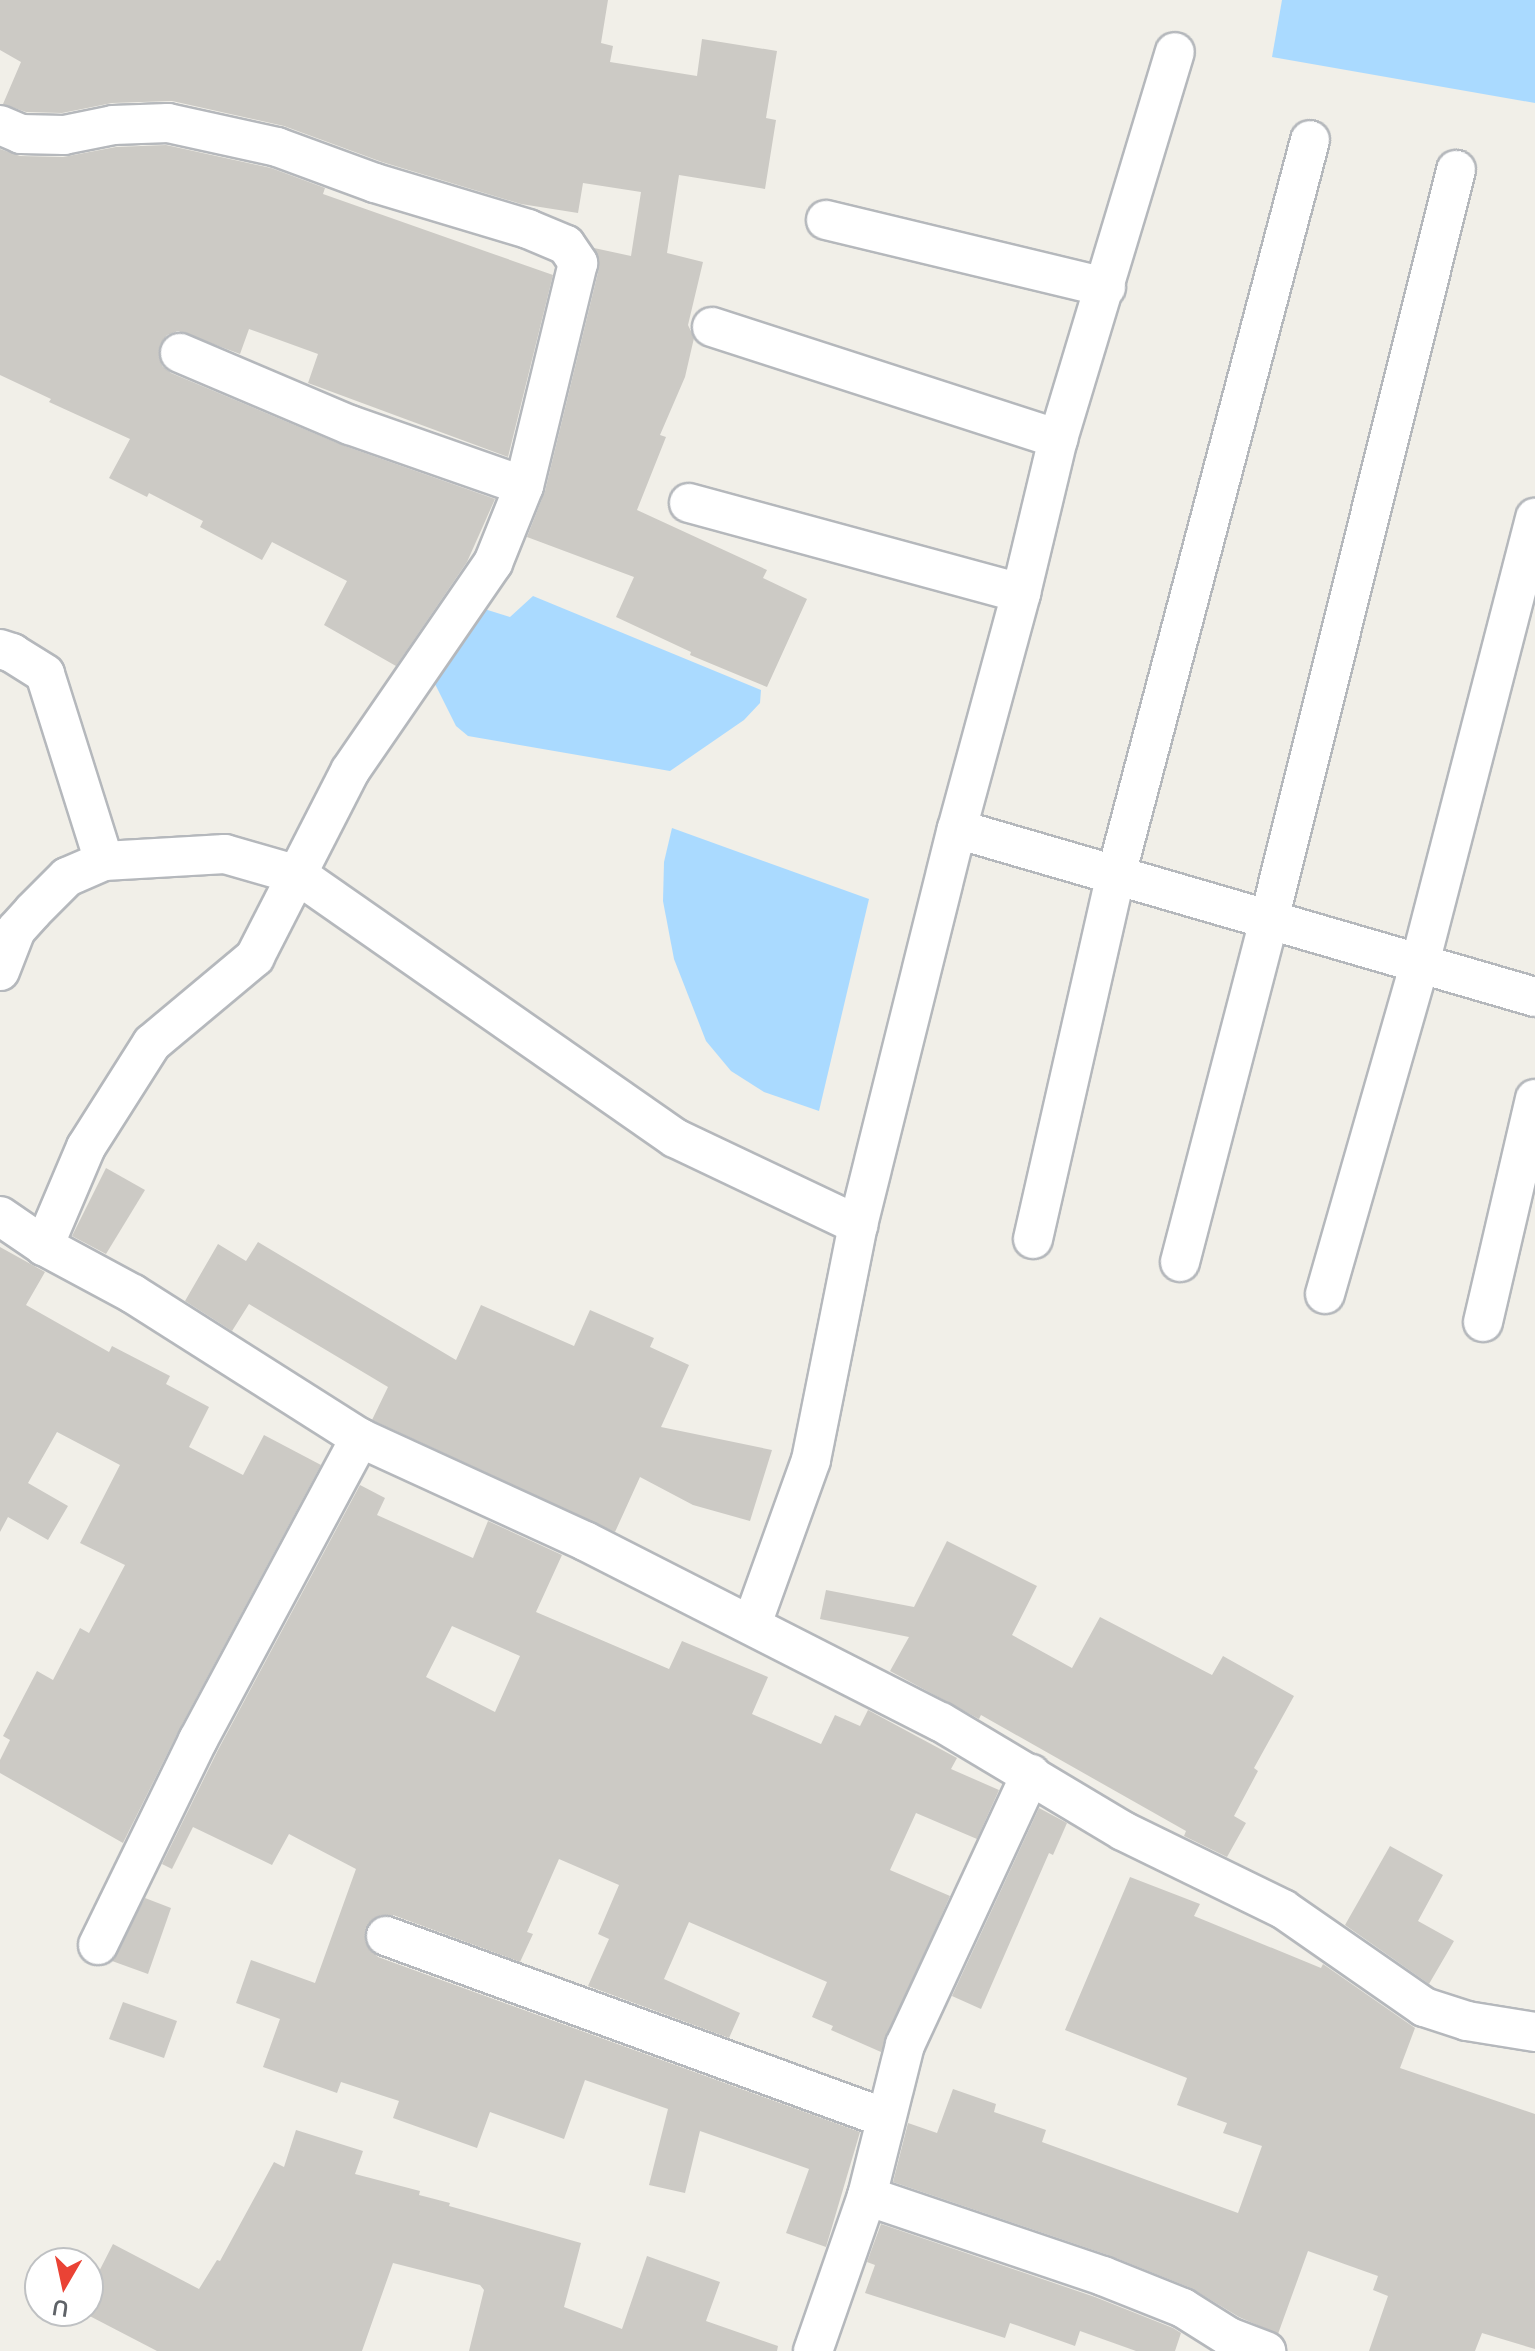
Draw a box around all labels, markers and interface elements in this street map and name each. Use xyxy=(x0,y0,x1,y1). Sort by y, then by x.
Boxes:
north arrow xyxy=(24,2247,104,2327)
text: U xyxy=(50,2294,71,2324)

